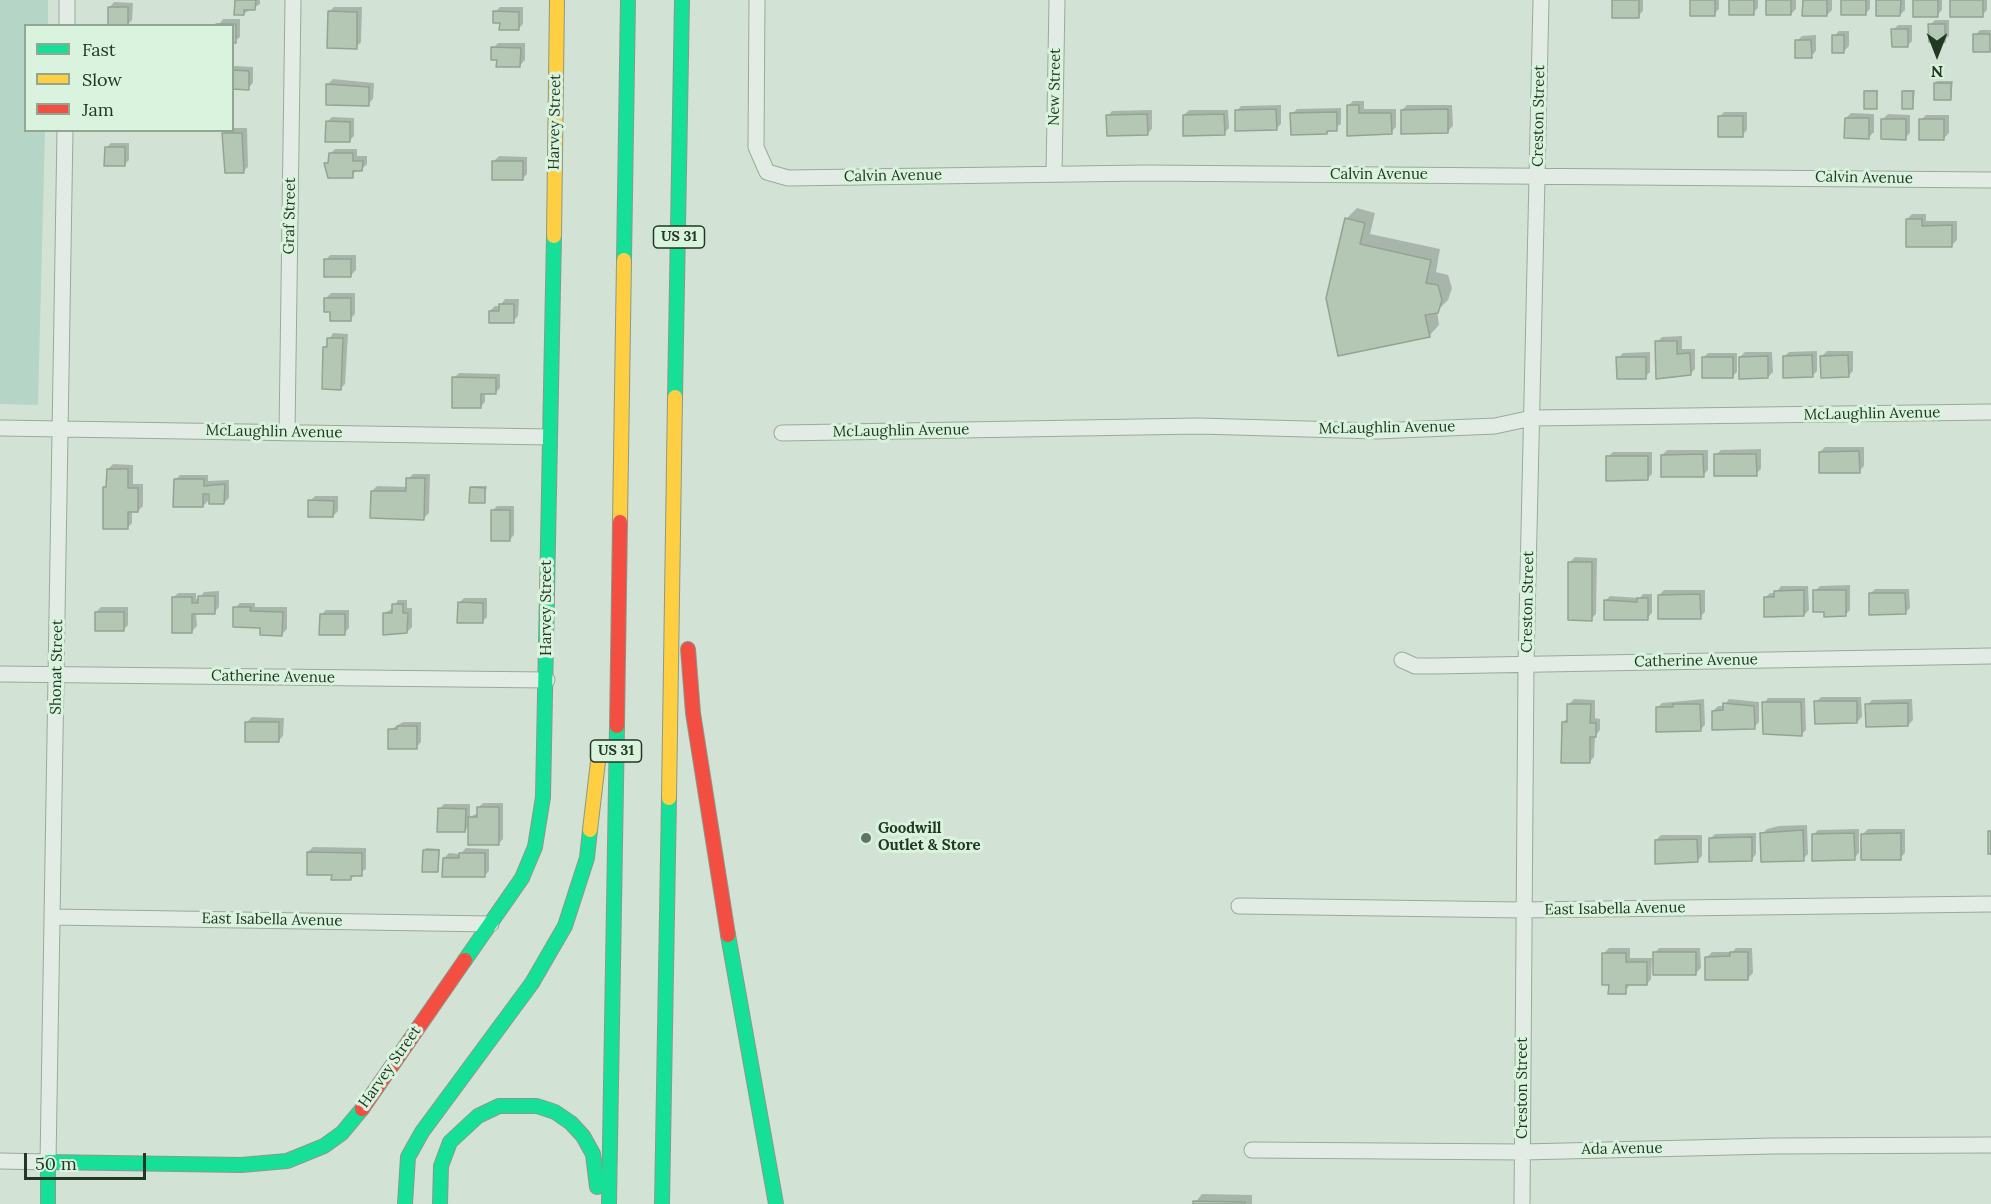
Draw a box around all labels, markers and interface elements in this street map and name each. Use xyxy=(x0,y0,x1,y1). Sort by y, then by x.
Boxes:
legend xyxy=(24,24,234,132)
north arrow xyxy=(1907,24,1967,84)
text: Fast xyxy=(82,38,116,61)
street label: New Street xyxy=(1045,48,1065,126)
text: N xyxy=(1931,62,1943,82)
street label: Creston Street xyxy=(1529,65,1549,167)
text: Slow xyxy=(82,68,122,91)
street label: Harvey Street xyxy=(545,74,565,170)
text: Jam xyxy=(82,98,114,121)
street label: Calvin Avenue xyxy=(844,166,942,186)
street label: Calvin Avenue xyxy=(1330,166,1428,184)
street label: Calvin Avenue xyxy=(1815,168,1913,188)
street label: Graf Street xyxy=(280,177,300,255)
road number: US 31 xyxy=(654,226,704,248)
street label: McLaughlin Avenue xyxy=(1803,404,1941,424)
street label: McLaughlin Avenue xyxy=(1318,418,1456,438)
street label: McLaughlin Avenue xyxy=(832,421,970,441)
street label: McLaughlin Avenue xyxy=(205,422,343,442)
street label: Creston Street xyxy=(1518,551,1538,653)
street label: Harvey Street xyxy=(538,560,556,656)
street label: Shonat Street xyxy=(47,619,67,715)
street label: Catherine Avenue xyxy=(1634,651,1758,671)
street label: Catherine Avenue xyxy=(211,667,335,687)
road number: US 31 xyxy=(590,740,642,762)
place label: Goodwill Outlet & Store xyxy=(878,820,981,855)
marker: Goodwill Outlet & Store xyxy=(859,831,873,845)
street label: East Isabella Avenue xyxy=(1544,899,1686,919)
street label: East Isabella Avenue xyxy=(201,910,343,930)
street label: Harvey Street xyxy=(355,1023,425,1111)
street label: Creston Street xyxy=(1514,1037,1532,1139)
street label: Ada Avenue xyxy=(1581,1139,1663,1159)
scale bar xyxy=(27,1141,148,1179)
text: 50 m xyxy=(35,1152,77,1175)

